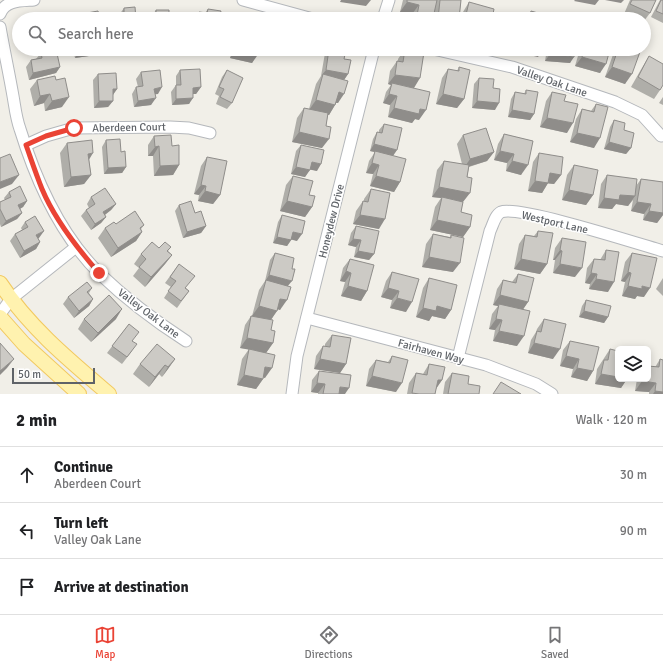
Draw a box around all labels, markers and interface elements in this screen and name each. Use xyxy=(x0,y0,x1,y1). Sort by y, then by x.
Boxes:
search box xyxy=(12,12,651,56)
icon: search xyxy=(26,23,48,45)
text: Search here xyxy=(58,25,134,43)
street label: Valley Oak Lane xyxy=(515,63,589,100)
route start xyxy=(65,119,83,137)
street label: Aberdeen Court xyxy=(92,120,166,135)
street label: Honeydew Drive xyxy=(316,183,347,259)
street label: Westport Lane xyxy=(520,209,589,236)
route end xyxy=(90,264,108,282)
street label: Valley Oak Lane xyxy=(115,286,182,341)
street label: Fairhaven Way xyxy=(396,336,466,367)
map controls xyxy=(615,346,651,382)
button: layers xyxy=(615,346,651,382)
scale bar xyxy=(12,366,95,385)
text: 50 m xyxy=(18,368,41,381)
text: 2 min xyxy=(16,410,57,431)
text: Walk · 120 m xyxy=(576,412,647,428)
text: Continue xyxy=(54,458,113,476)
icon: ahead xyxy=(16,464,38,486)
text: 30 m xyxy=(620,467,647,483)
text: Aberdeen Court xyxy=(54,476,141,492)
text: Turn left xyxy=(54,514,108,532)
icon: left xyxy=(16,520,38,542)
text: 90 m xyxy=(620,523,647,539)
text: Valley Oak Lane xyxy=(54,532,141,548)
icon: arrive xyxy=(16,576,38,598)
text: Arrive at destination xyxy=(54,578,189,596)
tab: Map xyxy=(94,624,116,661)
tab: Directions xyxy=(305,624,353,661)
tab: Saved xyxy=(541,624,569,661)

